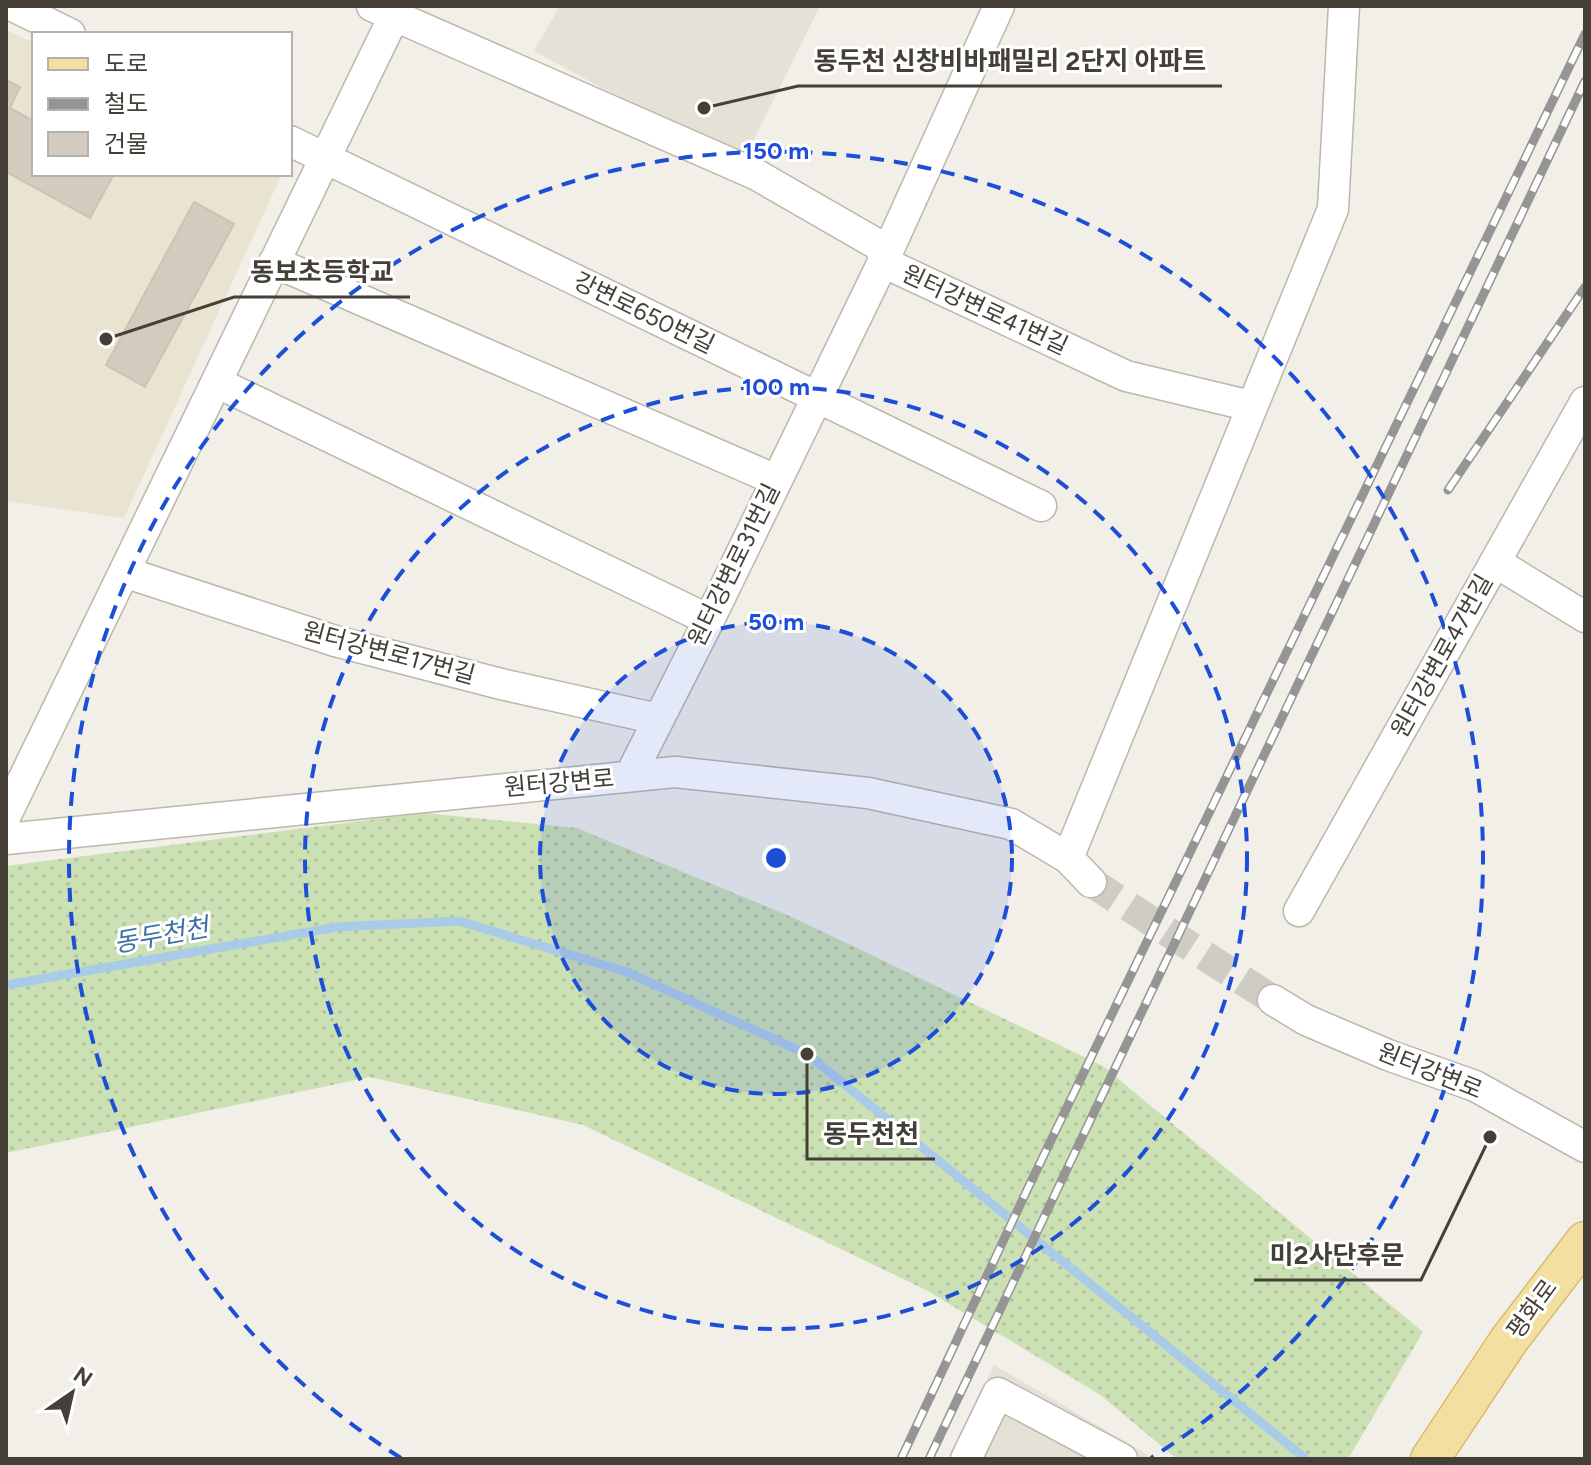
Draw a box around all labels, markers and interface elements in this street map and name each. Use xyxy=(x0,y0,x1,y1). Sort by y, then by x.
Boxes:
legend xyxy=(32,32,292,176)
callout: 동두천 신창비바패밀리 2단지 아파트 xyxy=(798,36,1222,86)
text: 동두천 신창비바패밀리 2단지 아파트 xyxy=(814,45,1206,77)
text: 도로 xyxy=(104,49,148,78)
text: 철도 xyxy=(104,89,148,118)
text: 건물 xyxy=(104,129,148,158)
text: 150 m xyxy=(743,136,809,165)
callout: 동보초등학교 xyxy=(234,247,410,297)
text: 동보초등학교 xyxy=(250,256,394,288)
street label: 원터강변로41번길 xyxy=(898,258,1073,361)
street label: 강변로650번길 xyxy=(569,266,719,359)
text: 100 m xyxy=(742,372,810,401)
street label: 원터강변로31번길 xyxy=(682,479,785,651)
street label: 원터강변로47번길 xyxy=(1385,569,1498,743)
text: 50 m xyxy=(748,607,804,636)
street label: 원터강변로17번길 xyxy=(300,616,479,689)
street label: 원터강변로 xyxy=(503,763,615,802)
centre of rings xyxy=(762,844,790,872)
water label: 동두천천 xyxy=(111,910,214,959)
street label: 원터강변로 xyxy=(1374,1036,1487,1105)
callout: 동두천천 xyxy=(807,1109,935,1159)
text: 동두천천 xyxy=(823,1118,919,1150)
callout: 미2사단후문 xyxy=(1254,1230,1421,1280)
text: 미2사단후문 xyxy=(1270,1239,1404,1271)
street label: 평화로 xyxy=(1500,1273,1563,1344)
north arrow xyxy=(32,1353,112,1433)
text: N xyxy=(68,1361,98,1393)

